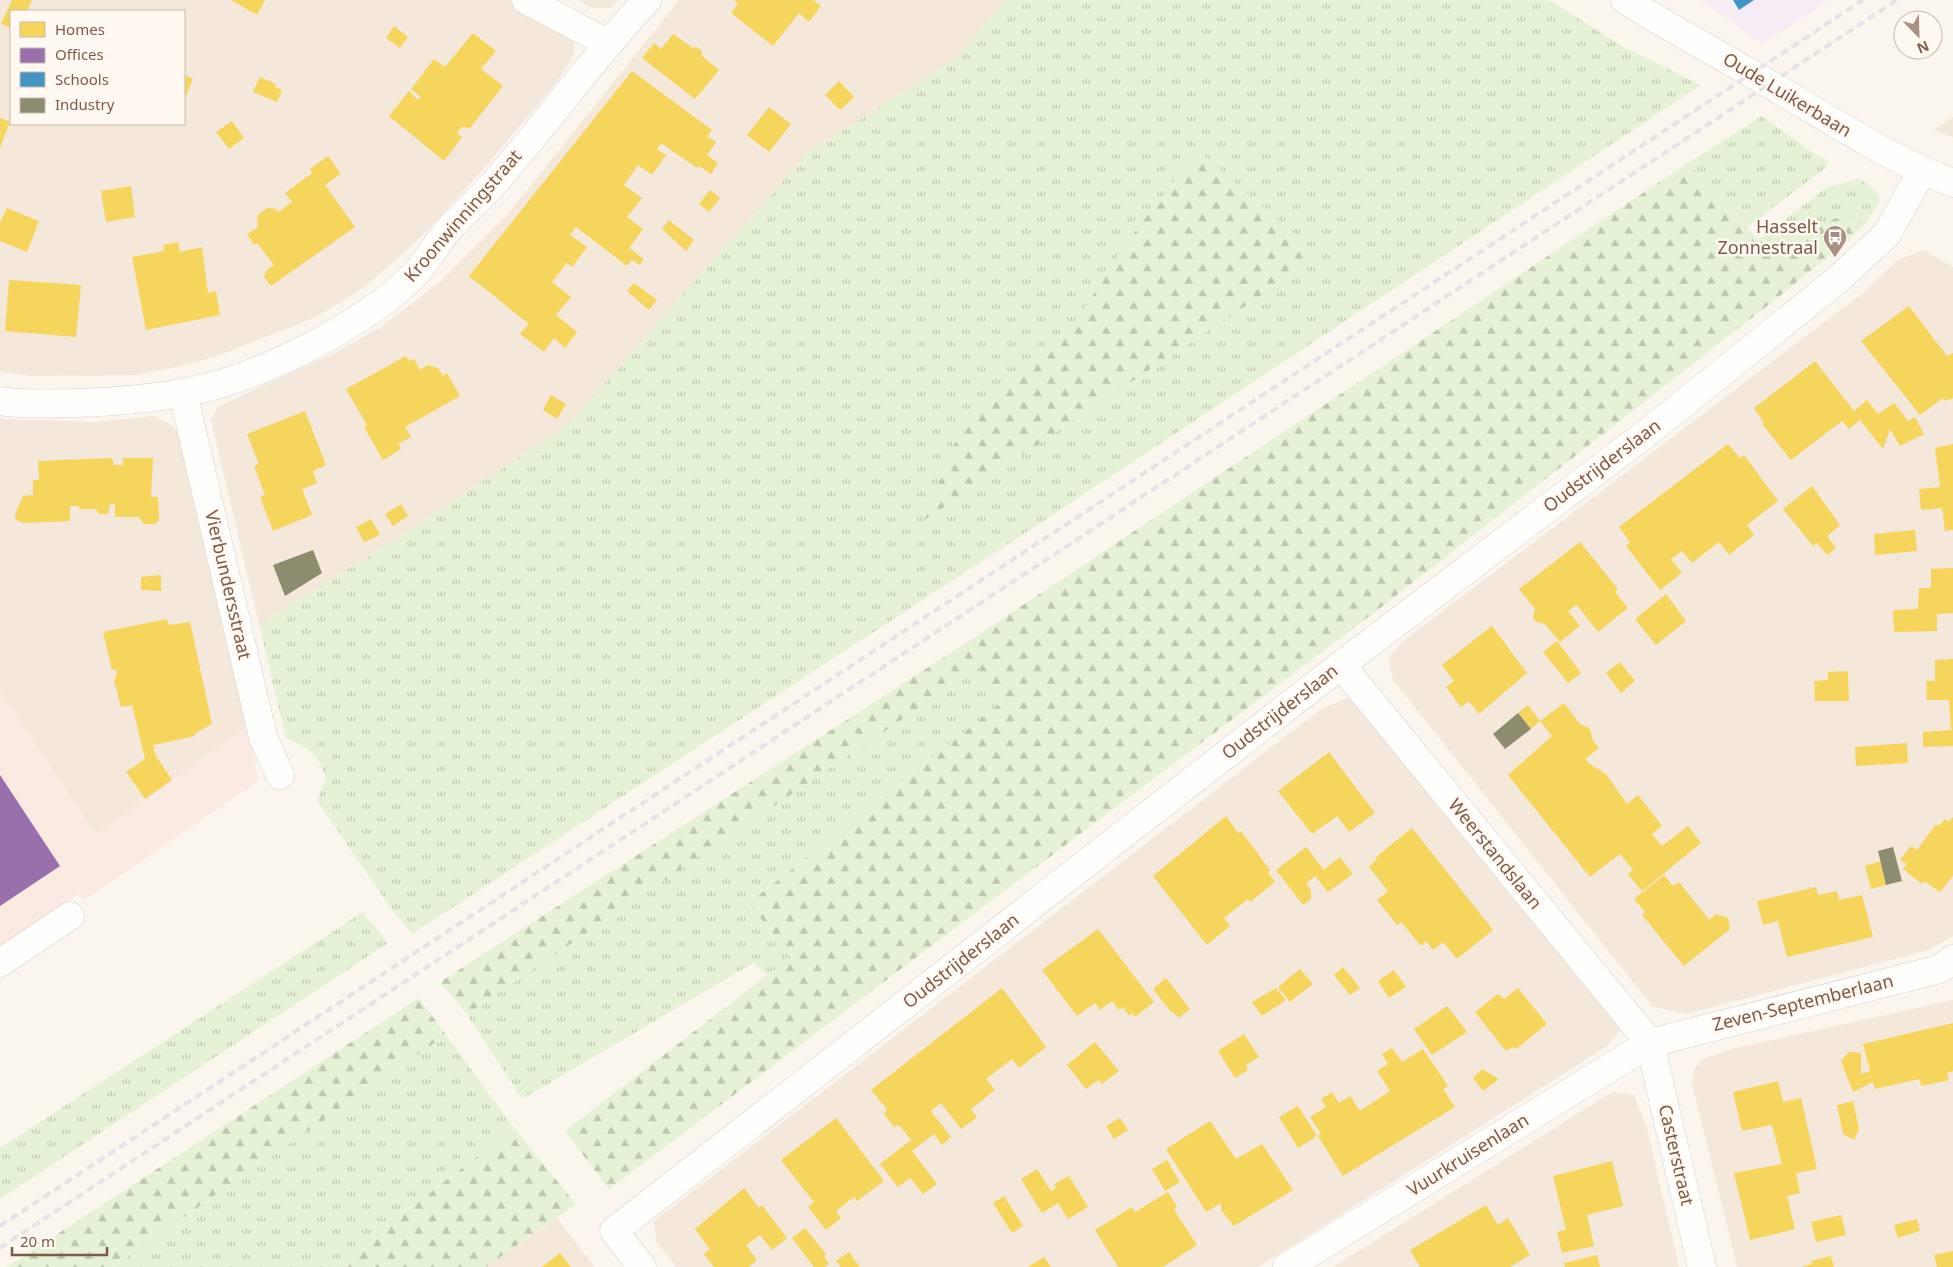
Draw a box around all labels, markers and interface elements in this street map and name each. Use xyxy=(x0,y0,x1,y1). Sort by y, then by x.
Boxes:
legend xyxy=(10,10,185,125)
north arrow xyxy=(1893,10,1943,60)
text: Homes xyxy=(55,19,105,39)
text: N xyxy=(1914,36,1932,58)
text: Offices xyxy=(55,44,104,64)
street label: Oude Luikerbaan xyxy=(1719,46,1856,142)
text: Schools xyxy=(55,69,109,89)
text: Industry xyxy=(55,94,115,114)
street label: Kroonwinningstraat xyxy=(398,144,527,287)
place label: Hasselt Zonnestraal xyxy=(1717,214,1818,259)
bus stop icon: Hasselt Zonnestraal xyxy=(1822,224,1848,258)
street label: Oudstrijderslaan xyxy=(1538,413,1665,517)
street label: Vierbundersstraat xyxy=(200,508,258,662)
street label: Oudstrijderslaan xyxy=(1216,658,1342,764)
street label: Weerstandslaan xyxy=(1444,793,1548,914)
street label: Oudstrijderslaan xyxy=(897,907,1023,1013)
street label: Zeven-Septemberlaan xyxy=(1710,968,1896,1036)
street label: Casterstraat xyxy=(1654,1102,1700,1208)
street label: Vuurkruisenlaan xyxy=(1402,1107,1533,1201)
scale bar xyxy=(12,1224,108,1256)
text: 20 m xyxy=(20,1231,55,1251)

